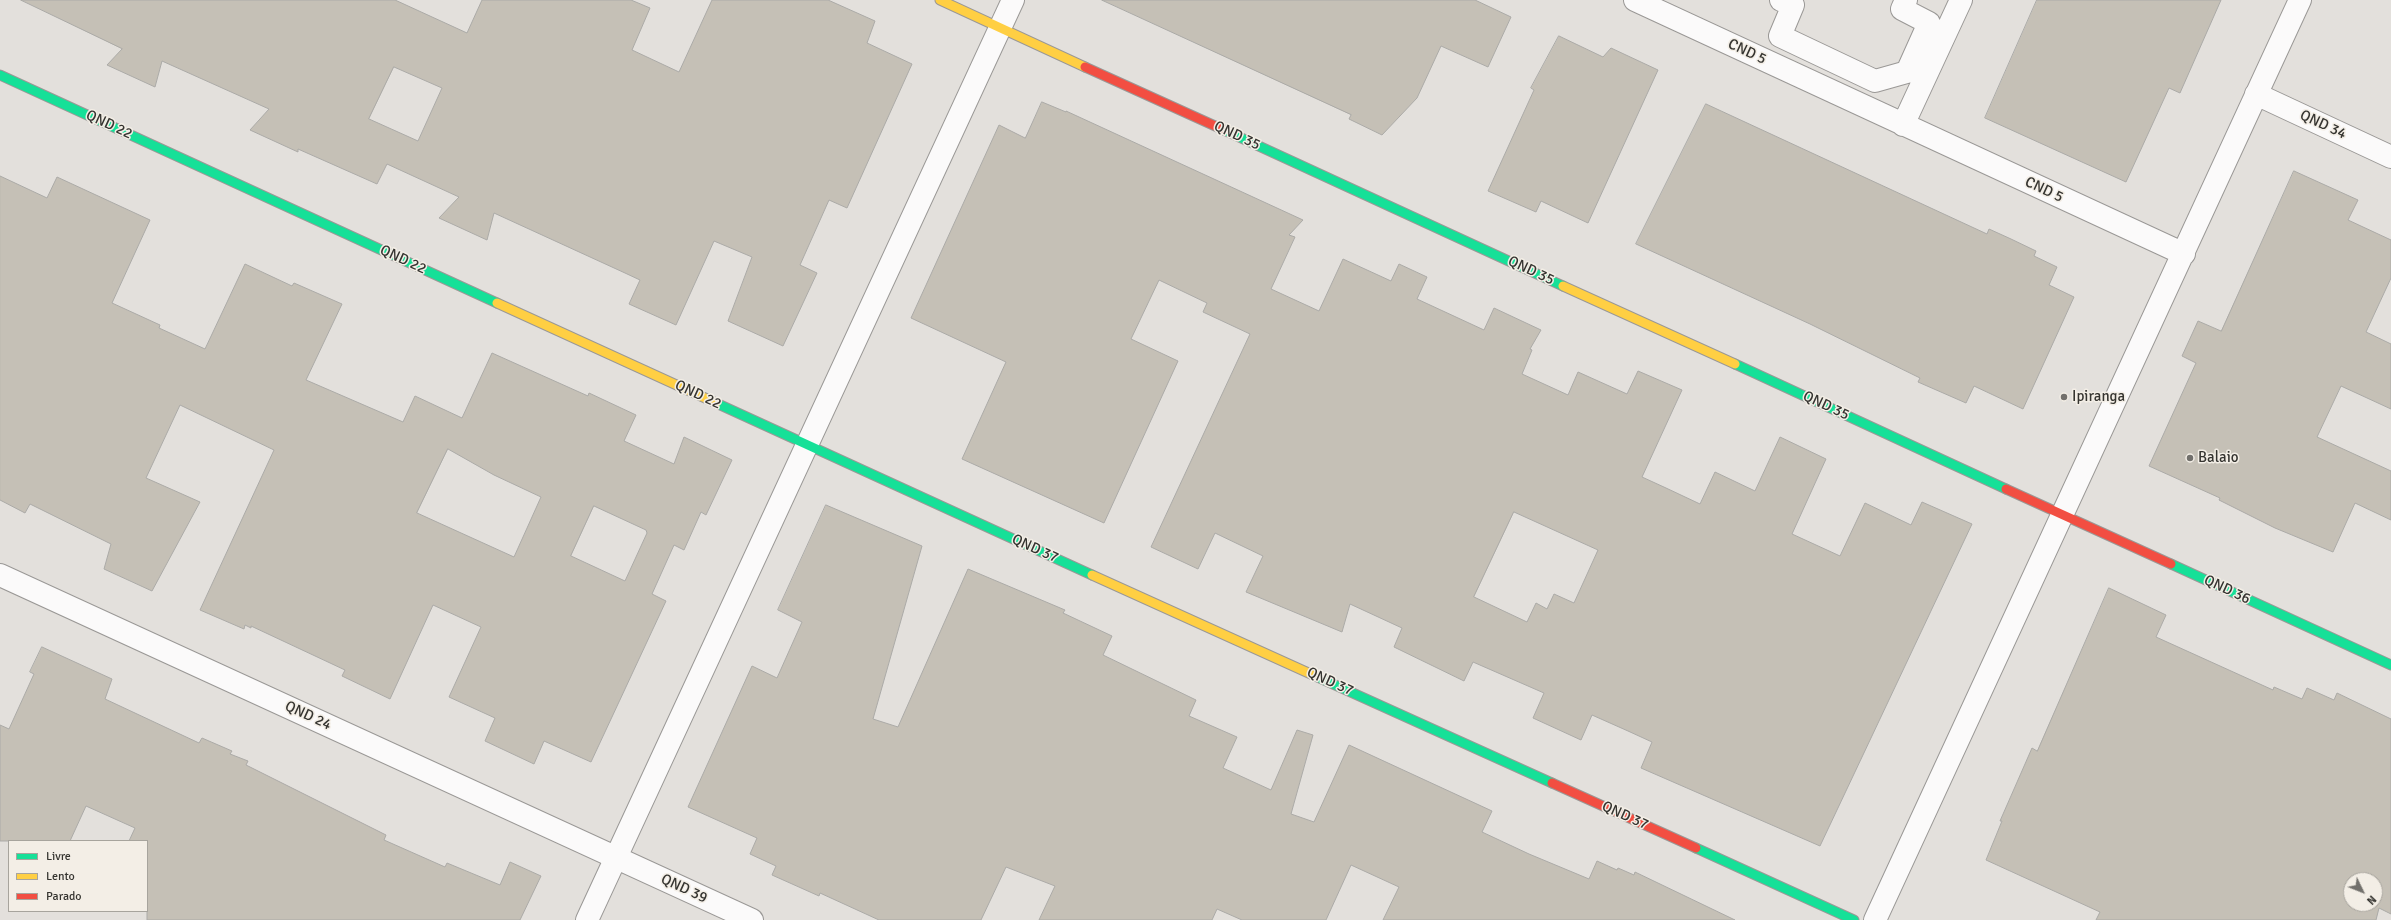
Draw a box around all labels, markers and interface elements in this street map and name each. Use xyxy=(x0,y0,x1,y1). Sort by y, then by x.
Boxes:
street label: CND 5 xyxy=(1725,35,1769,69)
street label: QND 22 xyxy=(83,106,135,144)
street label: QND 34 xyxy=(2297,106,2349,144)
street label: QND 35 xyxy=(1211,117,1263,155)
street label: CND 5 xyxy=(2022,173,2066,207)
street label: QND 22 xyxy=(377,241,429,279)
street label: QND 35 xyxy=(1505,252,1557,290)
street label: QND 22 xyxy=(672,376,724,414)
street label: QND 35 xyxy=(1800,387,1852,425)
place label: Ipiranga xyxy=(2072,388,2125,406)
marker: Ipiranga xyxy=(2059,392,2069,402)
place label: Balaio xyxy=(2198,449,2239,467)
marker: Balaio xyxy=(2185,453,2195,463)
street label: QND 37 xyxy=(1009,531,1061,567)
street label: QND 36 xyxy=(2201,571,2253,609)
street label: QND 37 xyxy=(1304,664,1356,700)
street label: QND 24 xyxy=(282,697,334,735)
street label: QND 37 xyxy=(1599,798,1651,834)
legend xyxy=(8,840,148,912)
text: Livre xyxy=(46,849,71,864)
text: Lento xyxy=(46,869,75,884)
street label: QND 39 xyxy=(658,870,710,908)
north arrow xyxy=(2343,872,2383,912)
text: Parado xyxy=(46,889,82,904)
text: N xyxy=(2364,893,2379,907)

